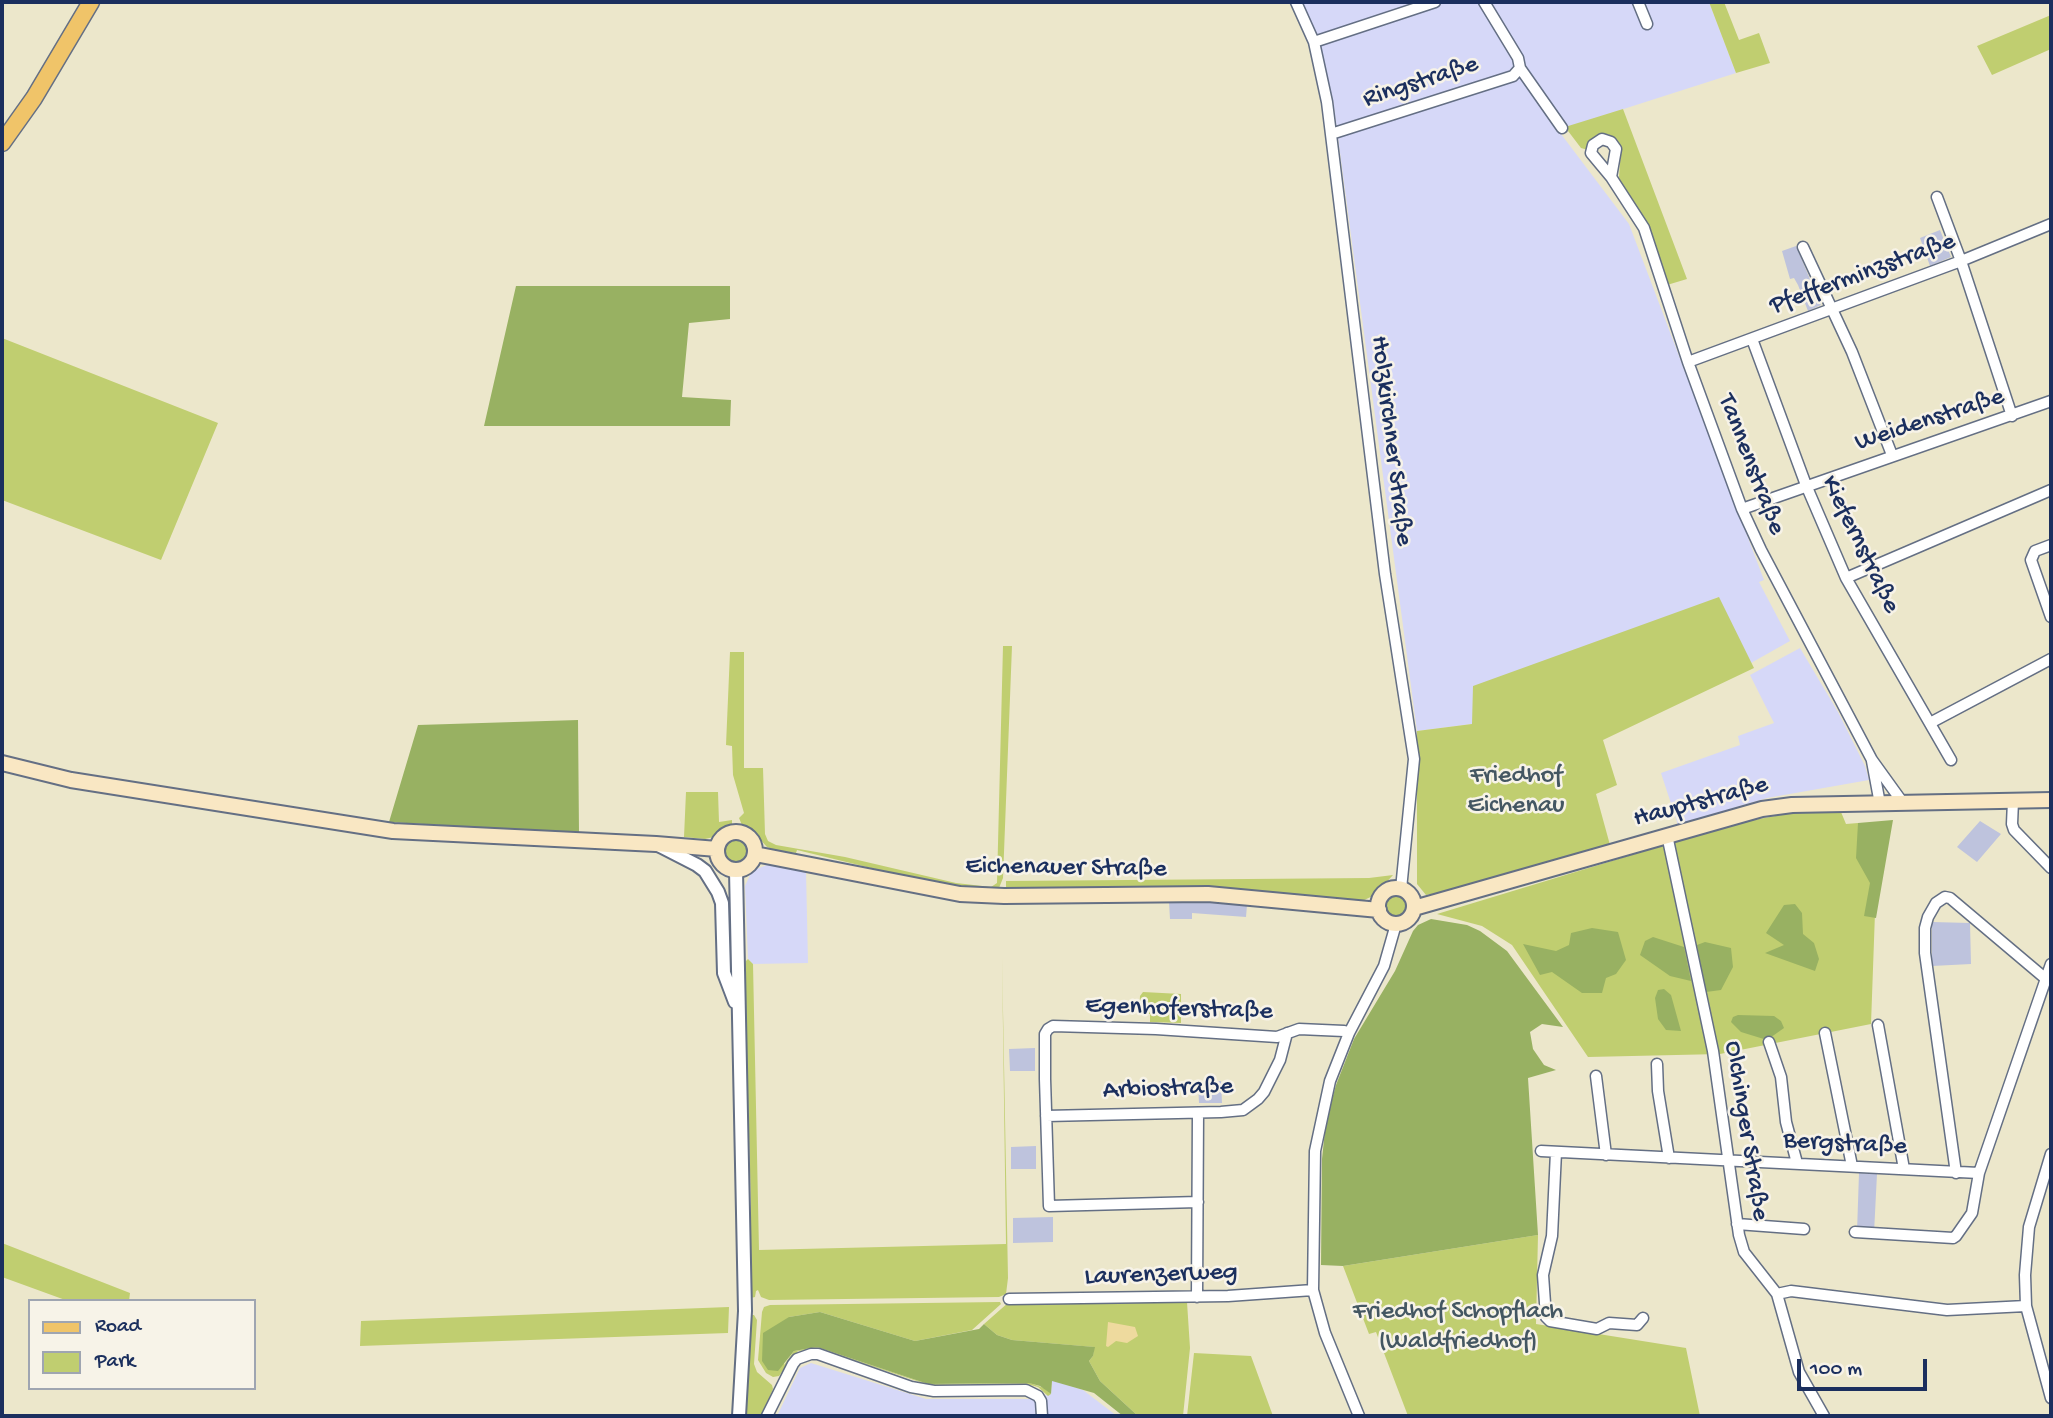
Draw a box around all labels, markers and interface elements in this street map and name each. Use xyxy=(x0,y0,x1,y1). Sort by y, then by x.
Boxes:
street label: Ringstraße xyxy=(1359,50,1483,116)
street label: Pfefferminzstraße xyxy=(1766,227,1960,323)
street label: Holzkirchner Straße xyxy=(1362,334,1418,548)
street label: Weidenstraße xyxy=(1851,382,2009,460)
street label: Tannenstraße xyxy=(1709,390,1791,540)
street label: Kiefernstraße xyxy=(1812,471,1906,619)
park label: Friedhof Eichenau xyxy=(1467,761,1565,822)
street label: Hauptstraße xyxy=(1630,770,1772,836)
street label: Eichenauer Straße xyxy=(965,852,1167,886)
street label: Egenhoferstraße xyxy=(1085,991,1273,1029)
street label: Olchinger Straße xyxy=(1715,1039,1775,1223)
street label: Arbiostraße xyxy=(1102,1072,1234,1108)
street label: Bergstraße xyxy=(1782,1126,1908,1164)
street label: Laurenzerweg xyxy=(1084,1258,1238,1294)
park label: Friedhof Schopflach (Waldfriedhof) xyxy=(1353,1297,1563,1358)
legend xyxy=(28,1299,256,1390)
text: Road xyxy=(95,1315,141,1340)
scale bar xyxy=(1801,1344,1930,1388)
text: Park xyxy=(95,1350,135,1375)
text: 100 m xyxy=(1810,1358,1862,1383)

